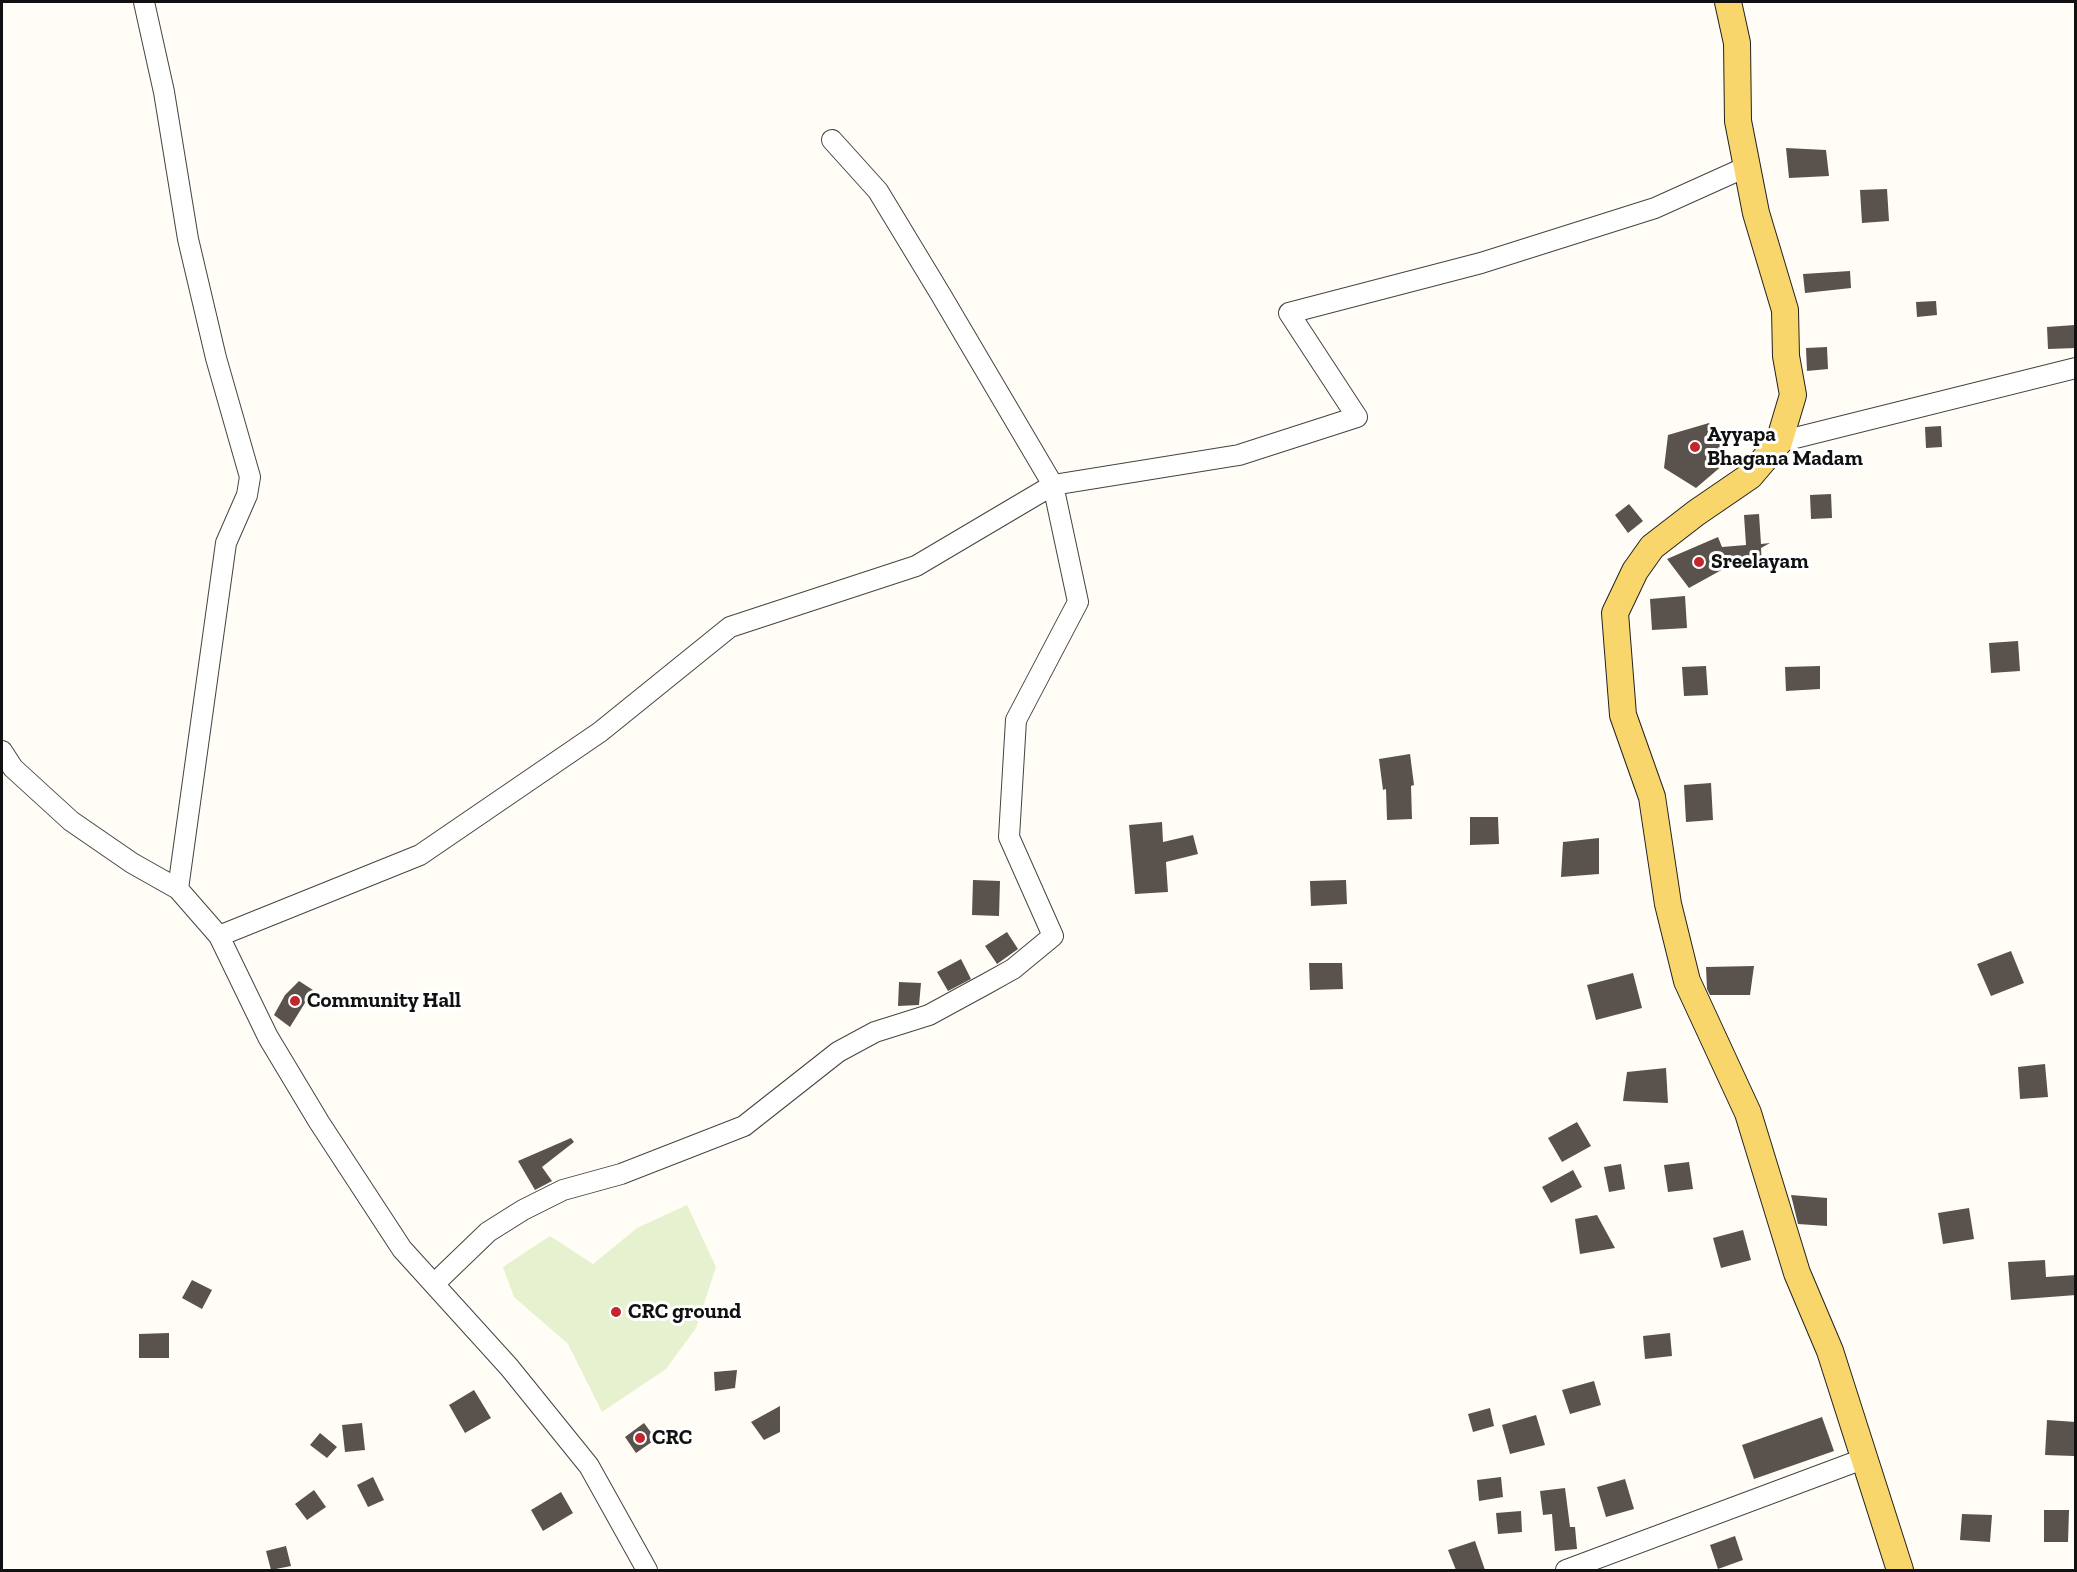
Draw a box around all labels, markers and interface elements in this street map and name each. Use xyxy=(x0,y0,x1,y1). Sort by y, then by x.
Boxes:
place label: Ayyapa Bhagana Madam xyxy=(1707,422,1863,472)
marker: Ayyapa Bhagana Madam xyxy=(1688,440,1702,454)
place label: Sreelayam xyxy=(1711,549,1809,575)
marker: Sreelayam xyxy=(1692,555,1706,569)
place label: Community Hall xyxy=(307,988,461,1014)
marker: Community Hall xyxy=(288,994,302,1008)
place label: CRC ground xyxy=(628,1299,741,1325)
marker: CRC ground xyxy=(609,1305,623,1319)
place label: CRC xyxy=(652,1425,692,1451)
marker: CRC xyxy=(633,1431,647,1445)

